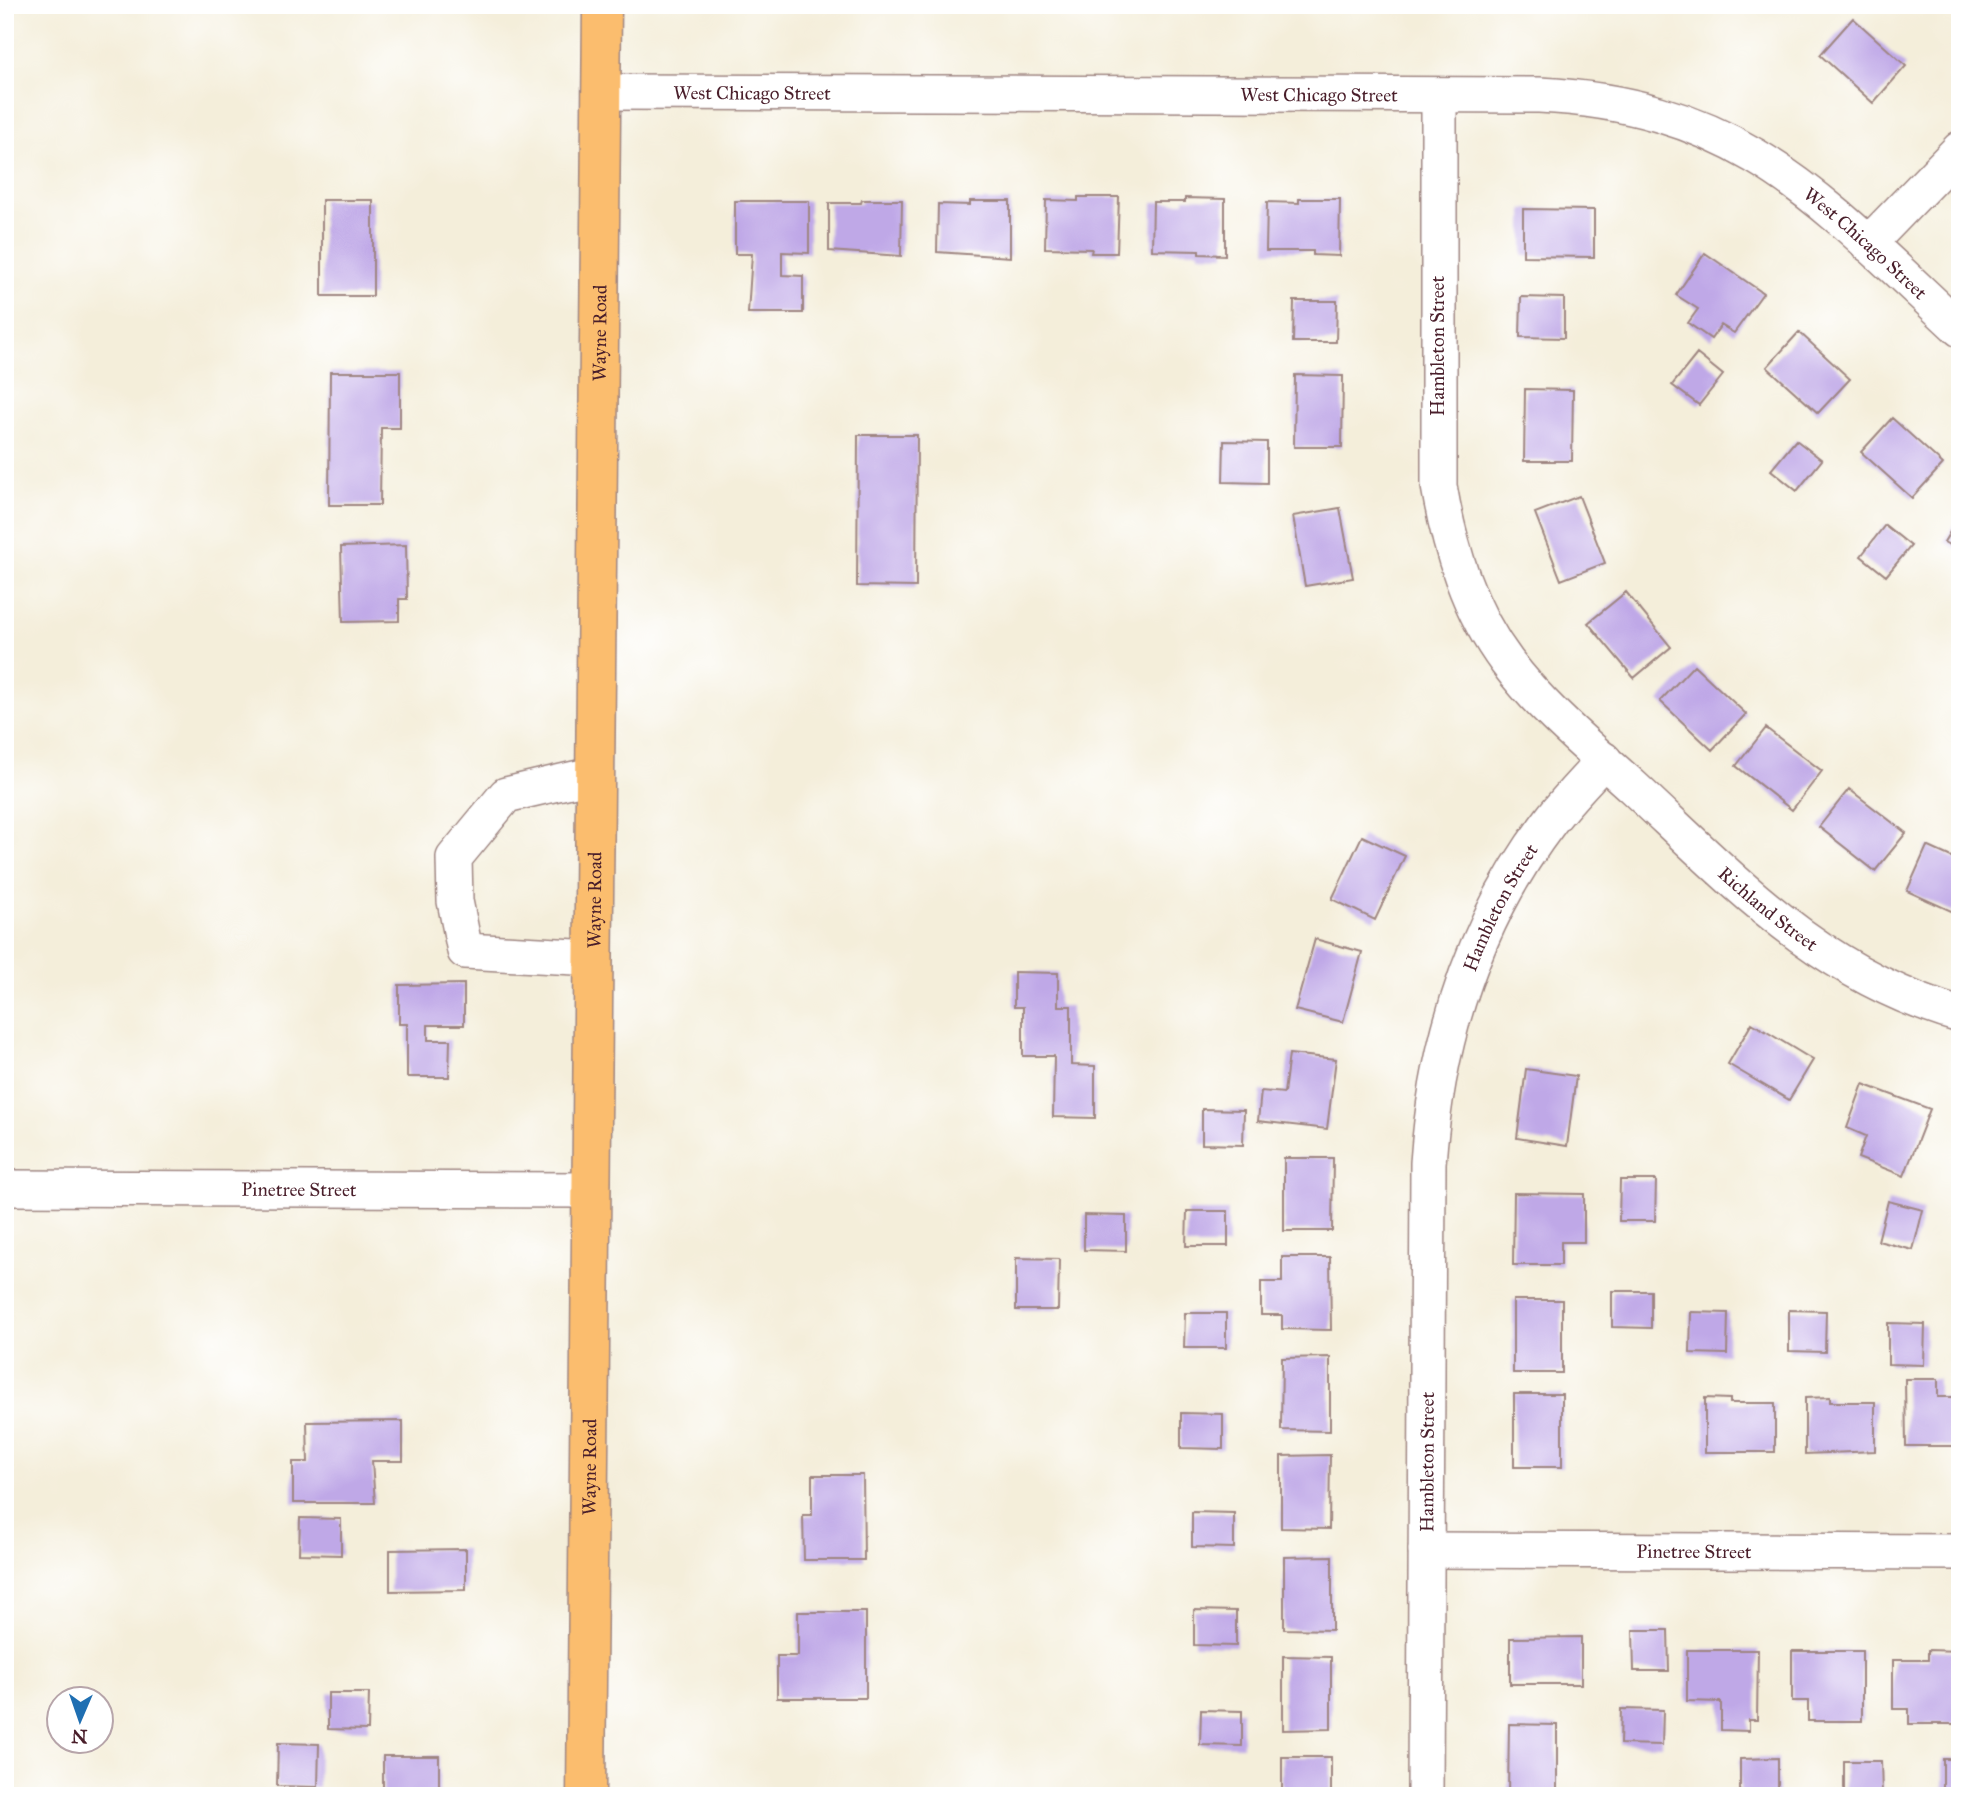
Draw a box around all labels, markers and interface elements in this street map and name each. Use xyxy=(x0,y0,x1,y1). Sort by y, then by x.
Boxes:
street label: West Chicago Street xyxy=(673,81,831,105)
street label: West Chicago Street xyxy=(1240,83,1398,107)
street label: West Chicago Street xyxy=(1799,182,1932,304)
street label: Hambleton Street xyxy=(1426,275,1449,416)
street label: Wayne Road xyxy=(587,284,611,381)
street label: Hambleton Street xyxy=(1458,839,1542,974)
street label: Wayne Road xyxy=(582,851,606,948)
street label: Richland Street xyxy=(1714,861,1823,956)
street label: Pinetree Street xyxy=(241,1177,357,1201)
street label: Hambleton Street xyxy=(1415,1391,1438,1532)
street label: Wayne Road xyxy=(577,1418,601,1515)
street label: Pinetree Street xyxy=(1636,1539,1752,1563)
north arrow xyxy=(46,1686,116,1756)
text: N xyxy=(71,1725,88,1748)

